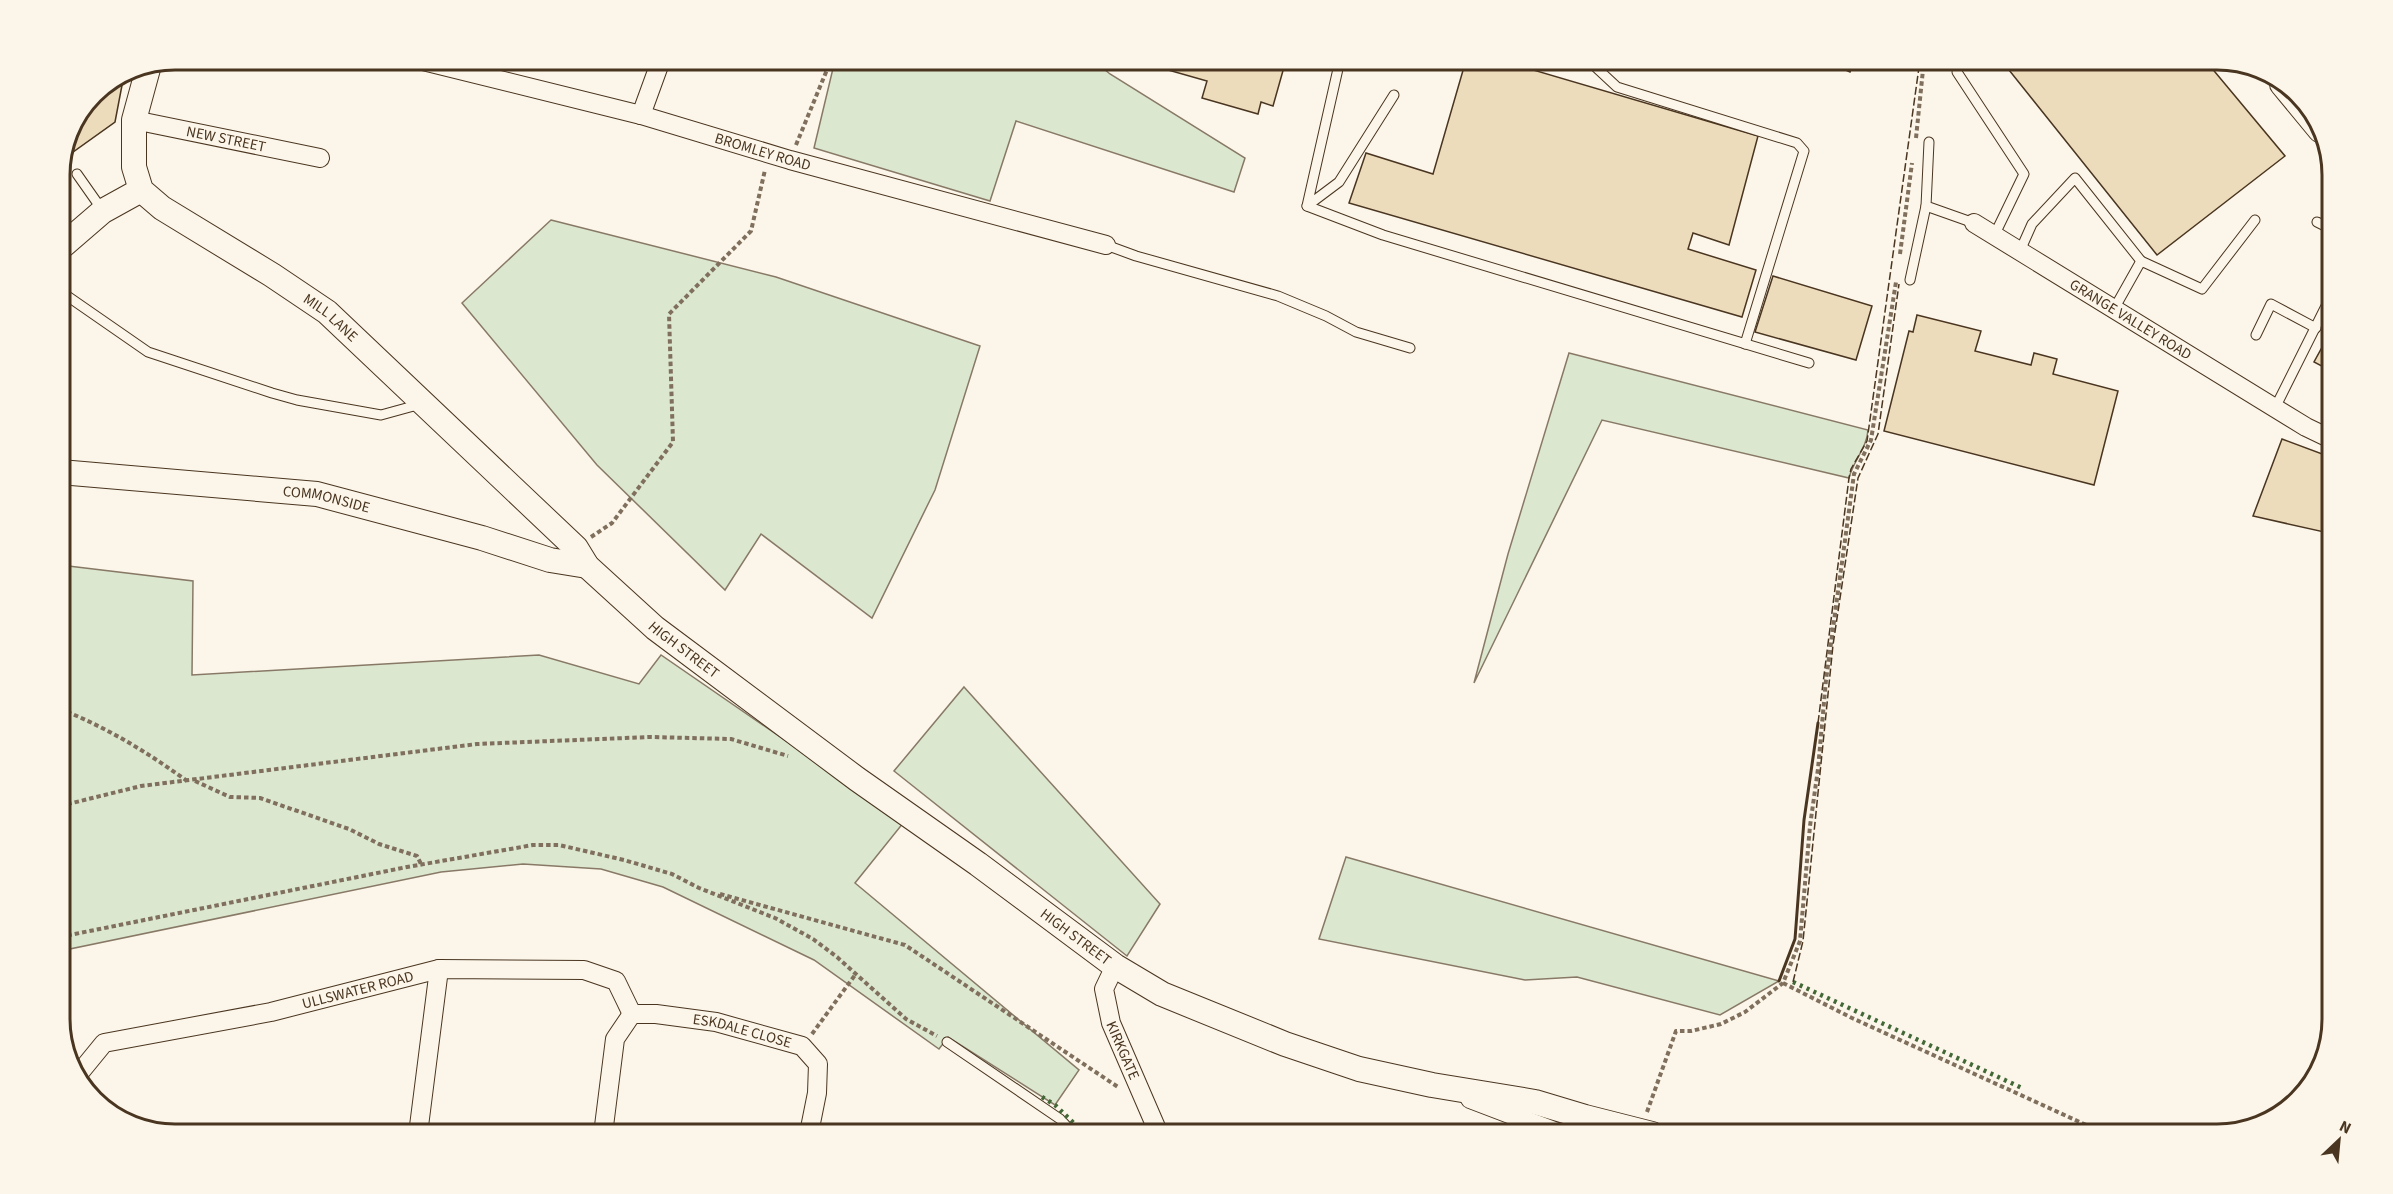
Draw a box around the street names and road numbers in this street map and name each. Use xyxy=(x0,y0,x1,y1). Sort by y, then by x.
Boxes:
street label: NEW STREET xyxy=(185,120,268,157)
street label: BROMLEY ROAD xyxy=(712,127,813,176)
street label: GRANGE VALLEY ROAD xyxy=(2066,274,2196,365)
street label: MILL LANE xyxy=(299,288,363,347)
street label: COMMONSIDE xyxy=(282,481,372,518)
street label: HIGH STREET xyxy=(644,616,724,683)
street label: HIGH STREET xyxy=(1036,903,1116,970)
street label: ULLSWATER ROAD xyxy=(300,965,416,1014)
street label: ESKDALE CLOSE xyxy=(692,1009,794,1053)
street label: KIRKGATE xyxy=(1101,1018,1145,1083)

